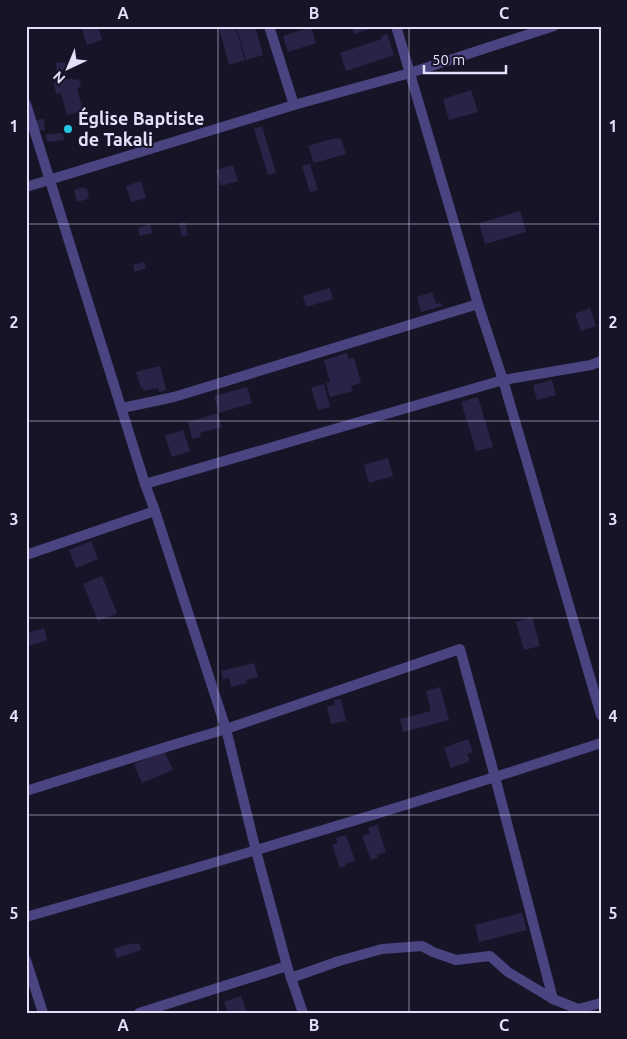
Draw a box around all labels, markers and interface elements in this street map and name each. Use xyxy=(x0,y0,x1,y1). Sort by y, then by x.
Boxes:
text: A xyxy=(117,4,129,22)
text: B xyxy=(309,4,319,22)
text: C xyxy=(499,4,509,22)
north arrow xyxy=(42,42,92,92)
scale bar xyxy=(424,42,507,74)
text: 50 m xyxy=(432,51,465,68)
text: N xyxy=(50,68,68,87)
place label: Église Baptiste de Takali xyxy=(78,107,204,149)
text: 1 xyxy=(9,117,19,135)
text: 1 xyxy=(608,117,618,135)
marker: Église Baptiste de Takali xyxy=(62,123,74,135)
text: 2 xyxy=(9,313,19,331)
text: 2 xyxy=(608,313,618,331)
text: 3 xyxy=(9,510,19,528)
text: 3 xyxy=(608,510,618,528)
text: 4 xyxy=(9,707,19,725)
text: 4 xyxy=(608,707,618,725)
text: 5 xyxy=(9,904,19,922)
text: 5 xyxy=(608,904,618,922)
text: A xyxy=(117,1016,129,1034)
text: B xyxy=(309,1016,319,1034)
text: C xyxy=(499,1016,509,1034)

